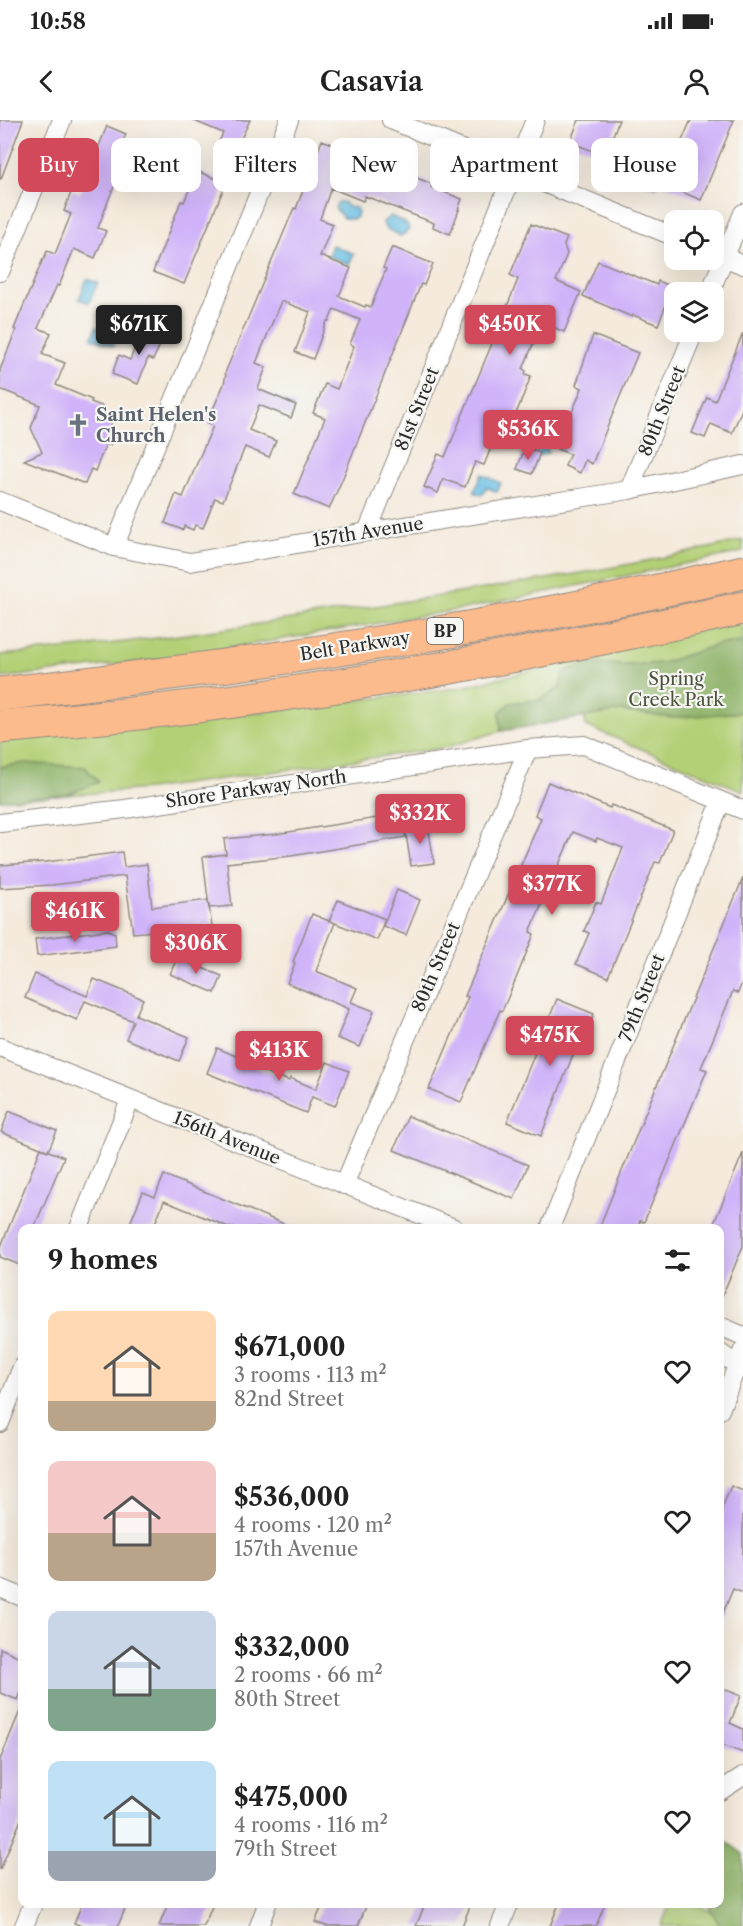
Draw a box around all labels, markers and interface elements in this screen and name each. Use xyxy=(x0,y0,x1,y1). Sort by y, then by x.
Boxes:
text: 10:58 xyxy=(30,8,86,35)
icon: back xyxy=(30,65,63,98)
text: Casavia xyxy=(320,65,423,98)
icon: person xyxy=(680,65,713,98)
chip: Buy xyxy=(18,138,99,192)
chip: Rent xyxy=(111,138,201,192)
chip: Filters xyxy=(213,138,318,192)
chip: New xyxy=(330,138,418,192)
chip: Apartment xyxy=(430,138,579,192)
chip: House xyxy=(591,138,698,192)
map controls xyxy=(664,210,724,342)
button: locate xyxy=(664,210,724,270)
button: layers xyxy=(664,282,724,342)
pin: $671K xyxy=(97,305,181,356)
pin: $450K xyxy=(468,305,552,356)
text: $671K xyxy=(110,312,168,336)
text: $450K xyxy=(479,312,541,336)
street label: 80th Street xyxy=(634,362,690,459)
street label: 81st Street xyxy=(390,363,444,454)
place label: Saint Helen's Church xyxy=(96,404,216,447)
pin: $536K xyxy=(486,410,570,461)
church icon: Saint Helen's Church xyxy=(65,412,91,438)
text: $536K xyxy=(497,417,559,441)
street label: 157th Avenue xyxy=(311,512,425,552)
road number: BP xyxy=(427,618,463,644)
street label: Belt Parkway xyxy=(298,626,413,666)
park label: Spring Creek Park xyxy=(628,668,725,711)
street label: Shore Parkway North xyxy=(164,765,348,813)
pin: $332K xyxy=(378,794,462,845)
text: $332K xyxy=(389,801,451,825)
pin: $377K xyxy=(510,865,594,916)
text: $377K xyxy=(522,872,582,896)
pin: $461K xyxy=(33,892,117,943)
text: $461K xyxy=(45,899,105,923)
street label: 80th Street xyxy=(407,918,465,1015)
pin: $306K xyxy=(154,924,238,975)
text: $306K xyxy=(164,931,228,955)
street label: 79th Street xyxy=(614,950,670,1045)
pin: $475K xyxy=(508,1016,592,1067)
text: $475K xyxy=(520,1023,580,1047)
pin: $413K xyxy=(237,1031,321,1082)
text: $413K xyxy=(249,1038,309,1062)
street label: 156th Avenue xyxy=(170,1107,284,1169)
text: 9 homes xyxy=(48,1244,158,1276)
icon: filters xyxy=(661,1244,694,1277)
text: $671,000 xyxy=(234,1331,346,1363)
icon: home xyxy=(96,1335,168,1407)
icon: heart xyxy=(661,1355,694,1388)
text: 3 rooms · 113 m² xyxy=(234,1363,387,1387)
text: 82nd Street xyxy=(234,1387,344,1411)
text: $536,000 xyxy=(234,1481,350,1513)
icon: home xyxy=(96,1485,168,1557)
icon: heart xyxy=(661,1505,694,1538)
text: 4 rooms · 120 m² xyxy=(234,1513,392,1537)
text: 157th Avenue xyxy=(234,1537,358,1561)
text: $332,000 xyxy=(234,1631,350,1663)
icon: home xyxy=(96,1635,168,1707)
icon: heart xyxy=(661,1655,694,1688)
text: 2 rooms · 66 m² xyxy=(234,1663,383,1687)
text: 80th Street xyxy=(234,1687,340,1711)
text: $475,000 xyxy=(234,1781,348,1813)
icon: home xyxy=(96,1785,168,1857)
icon: heart xyxy=(661,1805,694,1838)
text: 4 rooms · 116 m² xyxy=(234,1813,388,1837)
text: 79th Street xyxy=(234,1837,337,1861)

